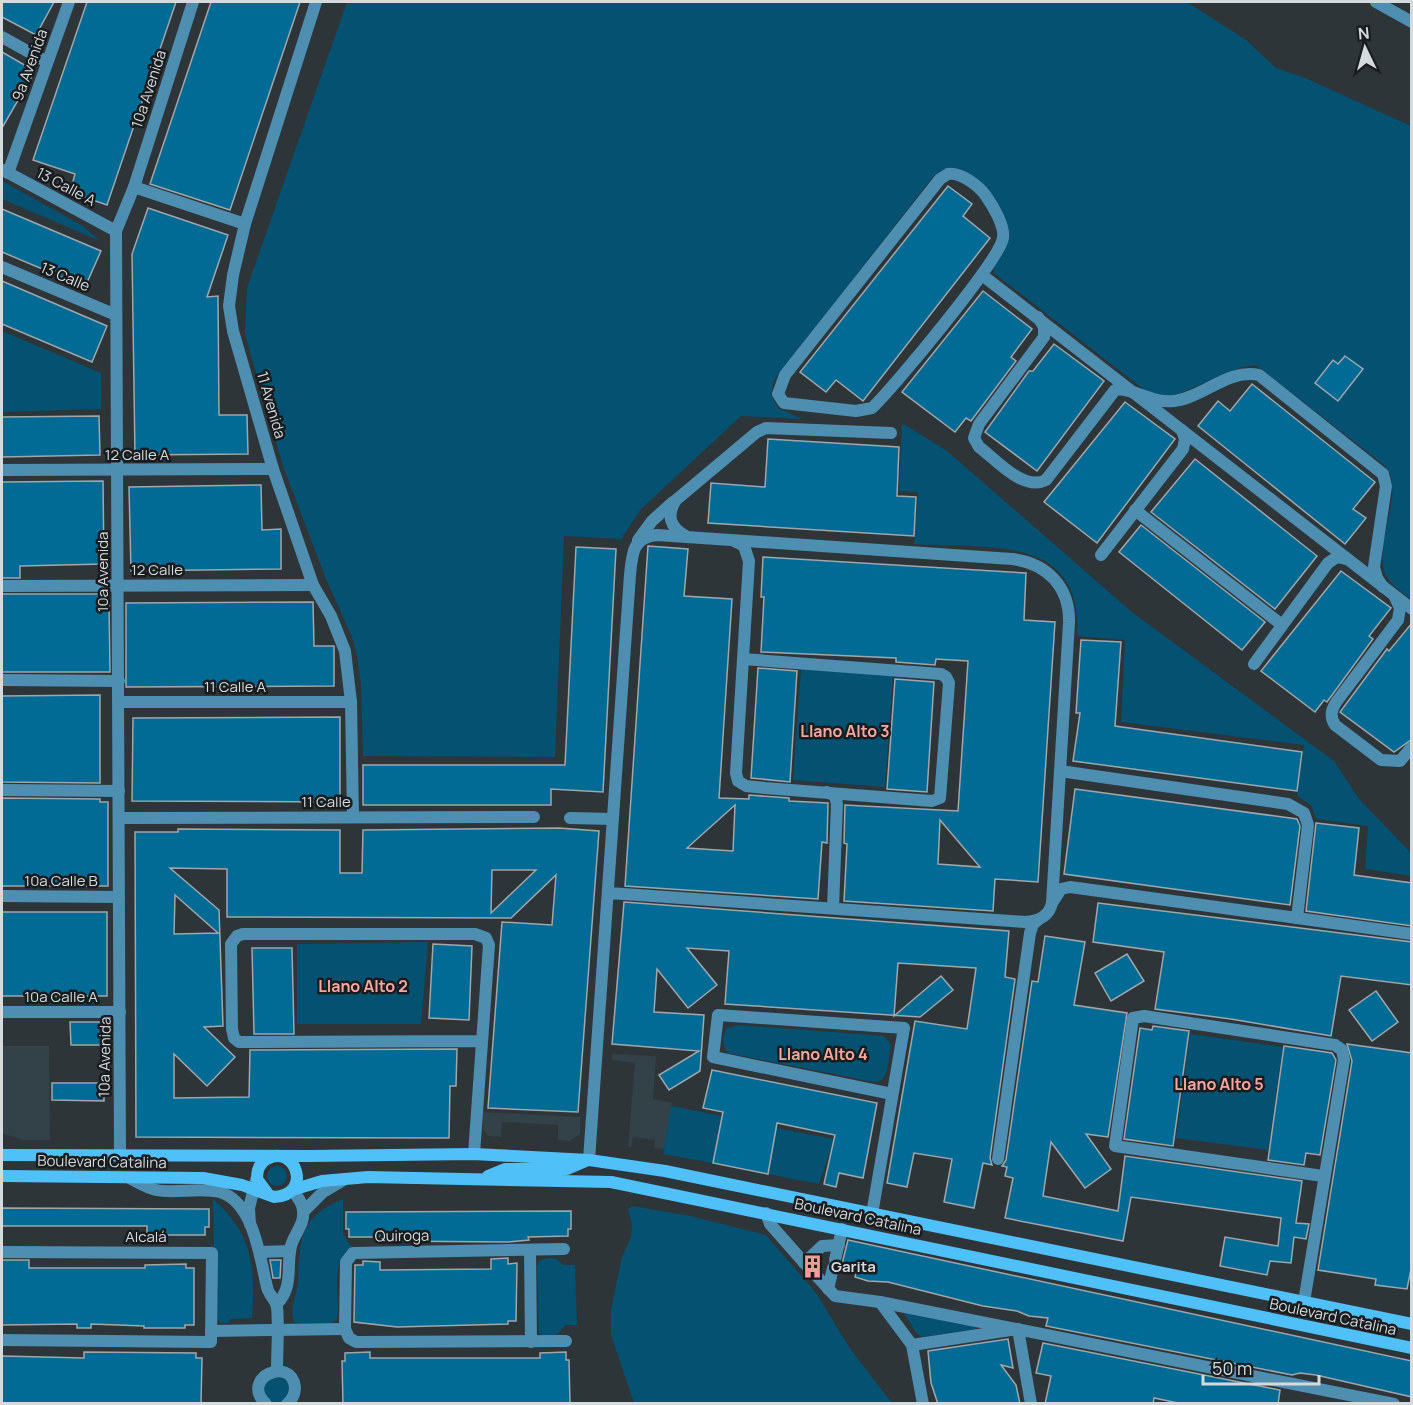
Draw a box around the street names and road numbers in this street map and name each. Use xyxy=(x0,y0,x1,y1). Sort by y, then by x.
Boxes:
street label: 9a Avenida xyxy=(7,26,52,104)
street label: 10a Avenida xyxy=(126,47,171,130)
street label: 13 Calle A xyxy=(33,162,100,211)
street label: 13 Calle xyxy=(37,257,93,296)
street label: 11 Avenida xyxy=(252,369,291,441)
street label: 12 Calle A xyxy=(105,444,170,465)
street label: 10a Avenida xyxy=(92,532,113,612)
street label: 12 Calle xyxy=(131,559,183,580)
street label: 11 Calle A xyxy=(204,676,267,697)
street label: 11 Calle xyxy=(301,791,351,812)
street label: 10a Calle B xyxy=(24,870,98,891)
street label: 10a Calle A xyxy=(24,986,98,1007)
street label: 10a Avenida xyxy=(93,1016,116,1098)
street label: Boulevard Catalina xyxy=(37,1150,167,1173)
street label: Boulevard Catalina xyxy=(793,1193,923,1240)
street label: Quiroga xyxy=(375,1225,429,1246)
street label: Alcalá xyxy=(125,1226,167,1247)
street label: Boulevard Catalina xyxy=(1268,1293,1398,1340)

